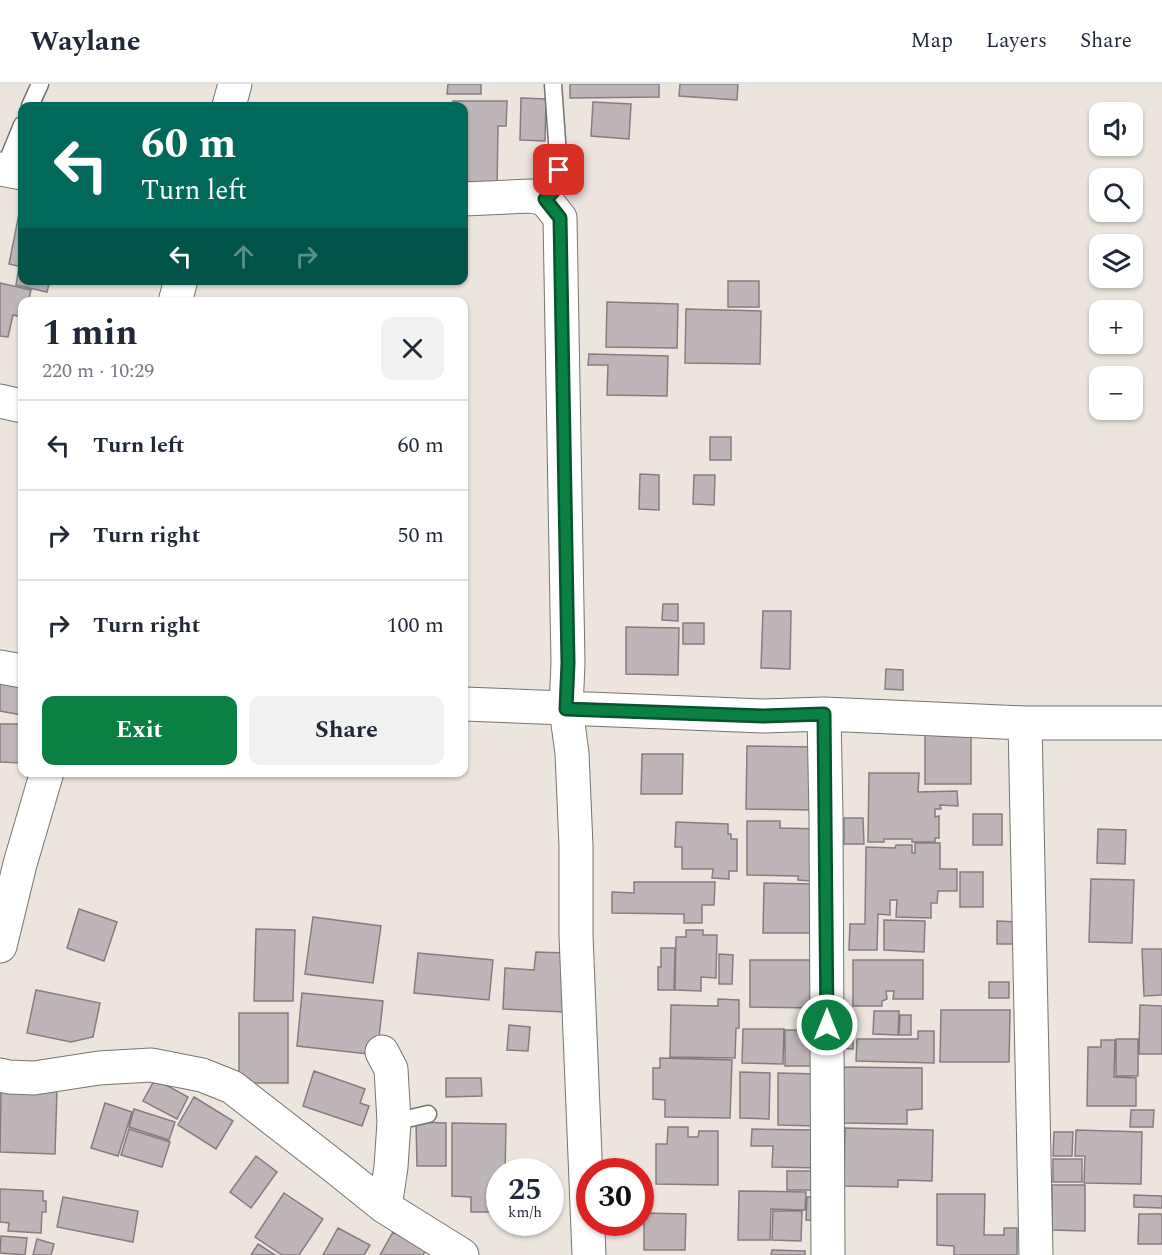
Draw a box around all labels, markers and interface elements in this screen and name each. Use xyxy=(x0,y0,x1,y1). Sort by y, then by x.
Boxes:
text: Waylane xyxy=(30,20,141,63)
text: Map xyxy=(911,25,953,57)
text: Layers xyxy=(986,25,1047,57)
text: Share xyxy=(1080,25,1132,57)
map controls xyxy=(1089,102,1143,420)
button: sound xyxy=(1089,102,1143,156)
text: 60 m xyxy=(141,113,236,176)
icon: left xyxy=(42,126,120,204)
pin xyxy=(533,144,584,195)
icon: arrive xyxy=(542,153,575,186)
button: search xyxy=(1089,168,1143,222)
text: Turn left xyxy=(141,170,247,212)
button: layers xyxy=(1089,234,1143,288)
icon: left xyxy=(164,240,197,273)
icon: ahead xyxy=(227,240,260,273)
icon: right xyxy=(290,240,323,273)
button: + xyxy=(1089,300,1143,354)
text: 1 min xyxy=(42,306,138,361)
button: close xyxy=(381,317,444,380)
text: 220 m · 10:29 xyxy=(42,356,154,386)
button: − xyxy=(1089,366,1143,420)
icon: left xyxy=(42,429,75,462)
text: Turn left xyxy=(93,429,185,462)
text: 60 m xyxy=(398,429,444,462)
icon: right xyxy=(42,519,75,552)
text: Turn right xyxy=(93,519,200,552)
text: 50 m xyxy=(398,519,444,552)
icon: right xyxy=(42,609,75,642)
text: Turn right xyxy=(93,609,200,642)
text: 100 m xyxy=(387,609,444,642)
button: Exit xyxy=(42,696,237,765)
button: Share xyxy=(249,696,444,765)
position arrow xyxy=(795,993,859,1057)
speed limit sign: 30 xyxy=(576,1158,654,1236)
text: 25 xyxy=(508,1167,542,1213)
text: km/h xyxy=(508,1201,542,1224)

